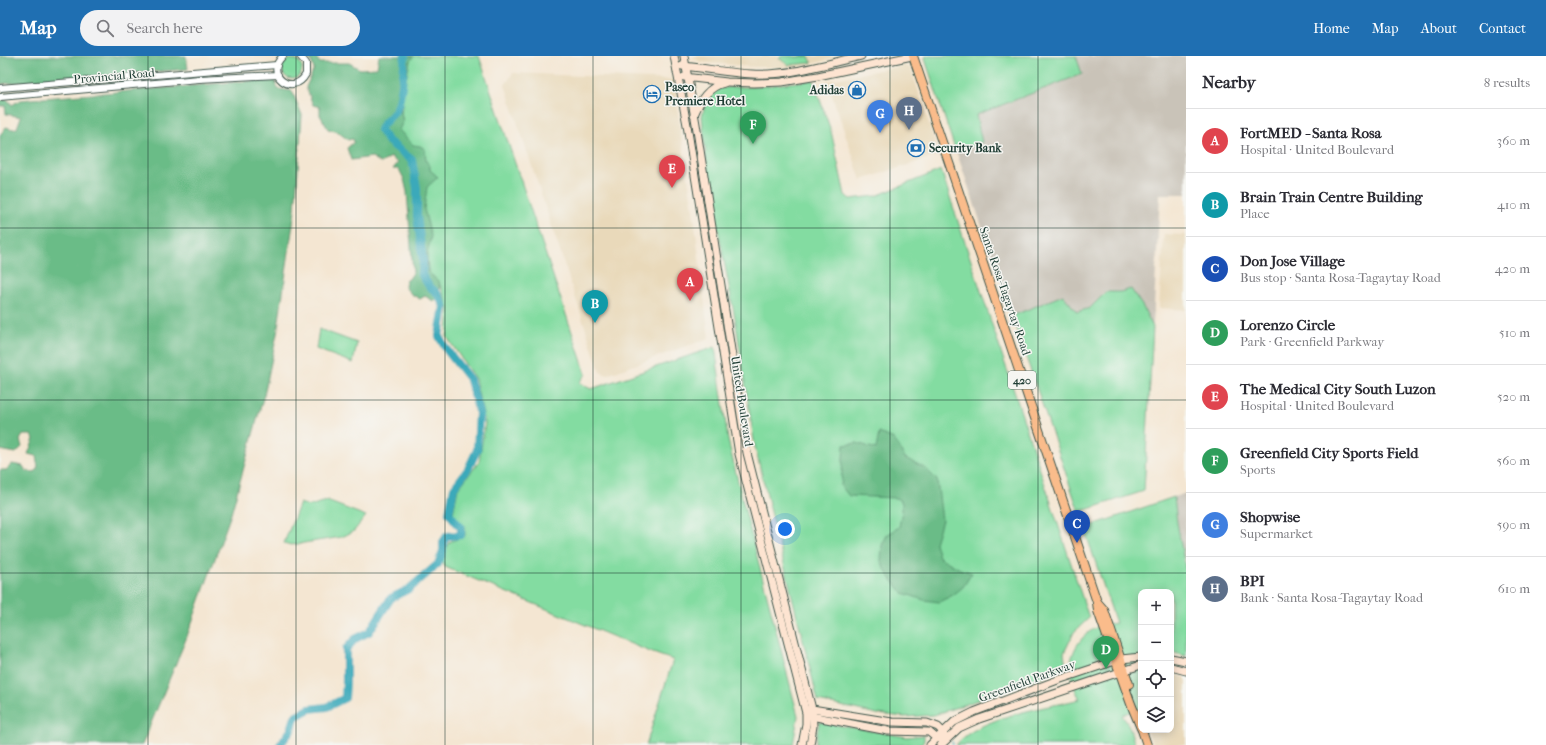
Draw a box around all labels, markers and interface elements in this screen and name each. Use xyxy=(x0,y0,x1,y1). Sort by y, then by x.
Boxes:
search box xyxy=(80,10,360,46)
text: Map xyxy=(20,17,56,39)
icon: search xyxy=(94,17,116,39)
text: Search here xyxy=(126,19,203,37)
text: Home xyxy=(1313,20,1350,37)
text: Map xyxy=(1372,20,1399,37)
text: About xyxy=(1421,20,1457,37)
text: Contact xyxy=(1479,20,1526,37)
street label: Provincial Road xyxy=(73,65,156,87)
text: Nearby xyxy=(1202,72,1256,92)
text: 8 results xyxy=(1484,75,1530,90)
place label: Paseo Premiere Hotel xyxy=(665,80,746,108)
shop icon: Adidas xyxy=(847,80,867,100)
place label: Adidas xyxy=(809,83,845,97)
hotel icon: Paseo Premiere Hotel xyxy=(642,84,662,104)
pin: H xyxy=(896,97,922,130)
pin: G xyxy=(867,100,893,133)
pin: F xyxy=(740,111,766,144)
text: FortMED - Santa Rosa xyxy=(1240,124,1382,142)
text: A xyxy=(1211,133,1219,148)
text: 360 m xyxy=(1497,133,1530,148)
bank icon: Security Bank xyxy=(906,138,926,158)
place label: Security Bank xyxy=(929,141,1002,156)
text: Hospital · United Boulevard xyxy=(1240,142,1394,157)
pin: E xyxy=(659,155,685,188)
text: Brain Train Centre Building xyxy=(1240,188,1423,206)
text: B xyxy=(1211,197,1219,212)
text: 410 m xyxy=(1497,197,1530,212)
text: Place xyxy=(1240,206,1270,221)
street label: Santa Rosa-Tagaytay Road xyxy=(976,225,1034,357)
text: Don Jose Village xyxy=(1240,252,1345,270)
text: C xyxy=(1211,261,1219,276)
text: 420 m xyxy=(1495,261,1530,276)
pin: A xyxy=(677,268,703,301)
text: Bus stop · Santa Rosa-Tagaytay Road xyxy=(1240,270,1441,285)
pin: B xyxy=(582,290,608,323)
text: Lorenzo Circle xyxy=(1240,316,1335,334)
text: D xyxy=(1210,325,1220,340)
text: 510 m xyxy=(1499,325,1530,340)
text: Park · Greenfield Parkway xyxy=(1240,334,1384,349)
street label: United Boulevard xyxy=(728,355,756,448)
road number: 420 xyxy=(1008,371,1036,389)
text: The Medical City South Luzon xyxy=(1240,380,1436,398)
text: E xyxy=(1211,389,1219,404)
text: 520 m xyxy=(1497,389,1530,404)
text: Hospital · United Boulevard xyxy=(1240,398,1394,413)
text: Greenfield City Sports Field xyxy=(1240,444,1418,462)
text: F xyxy=(1212,453,1218,468)
text: 560 m xyxy=(1497,453,1530,468)
text: Sports xyxy=(1240,462,1275,477)
text: Shopwise xyxy=(1240,508,1300,526)
pin: C xyxy=(1064,510,1090,543)
text: G xyxy=(1210,517,1220,532)
text: 590 m xyxy=(1497,517,1530,532)
your location xyxy=(775,519,795,539)
text: Supermarket xyxy=(1240,526,1313,541)
text: BPI xyxy=(1240,572,1265,590)
text: H xyxy=(1210,581,1220,596)
text: 610 m xyxy=(1498,581,1530,596)
map controls xyxy=(1138,589,1174,733)
button: + xyxy=(1138,589,1174,625)
text: Bank · Santa Rosa-Tagaytay Road xyxy=(1240,590,1423,605)
button: − xyxy=(1138,625,1174,661)
pin: D xyxy=(1093,636,1119,669)
street label: Greenfield Parkway xyxy=(977,657,1078,705)
button: locate xyxy=(1138,661,1174,697)
button: layers xyxy=(1138,697,1174,733)

